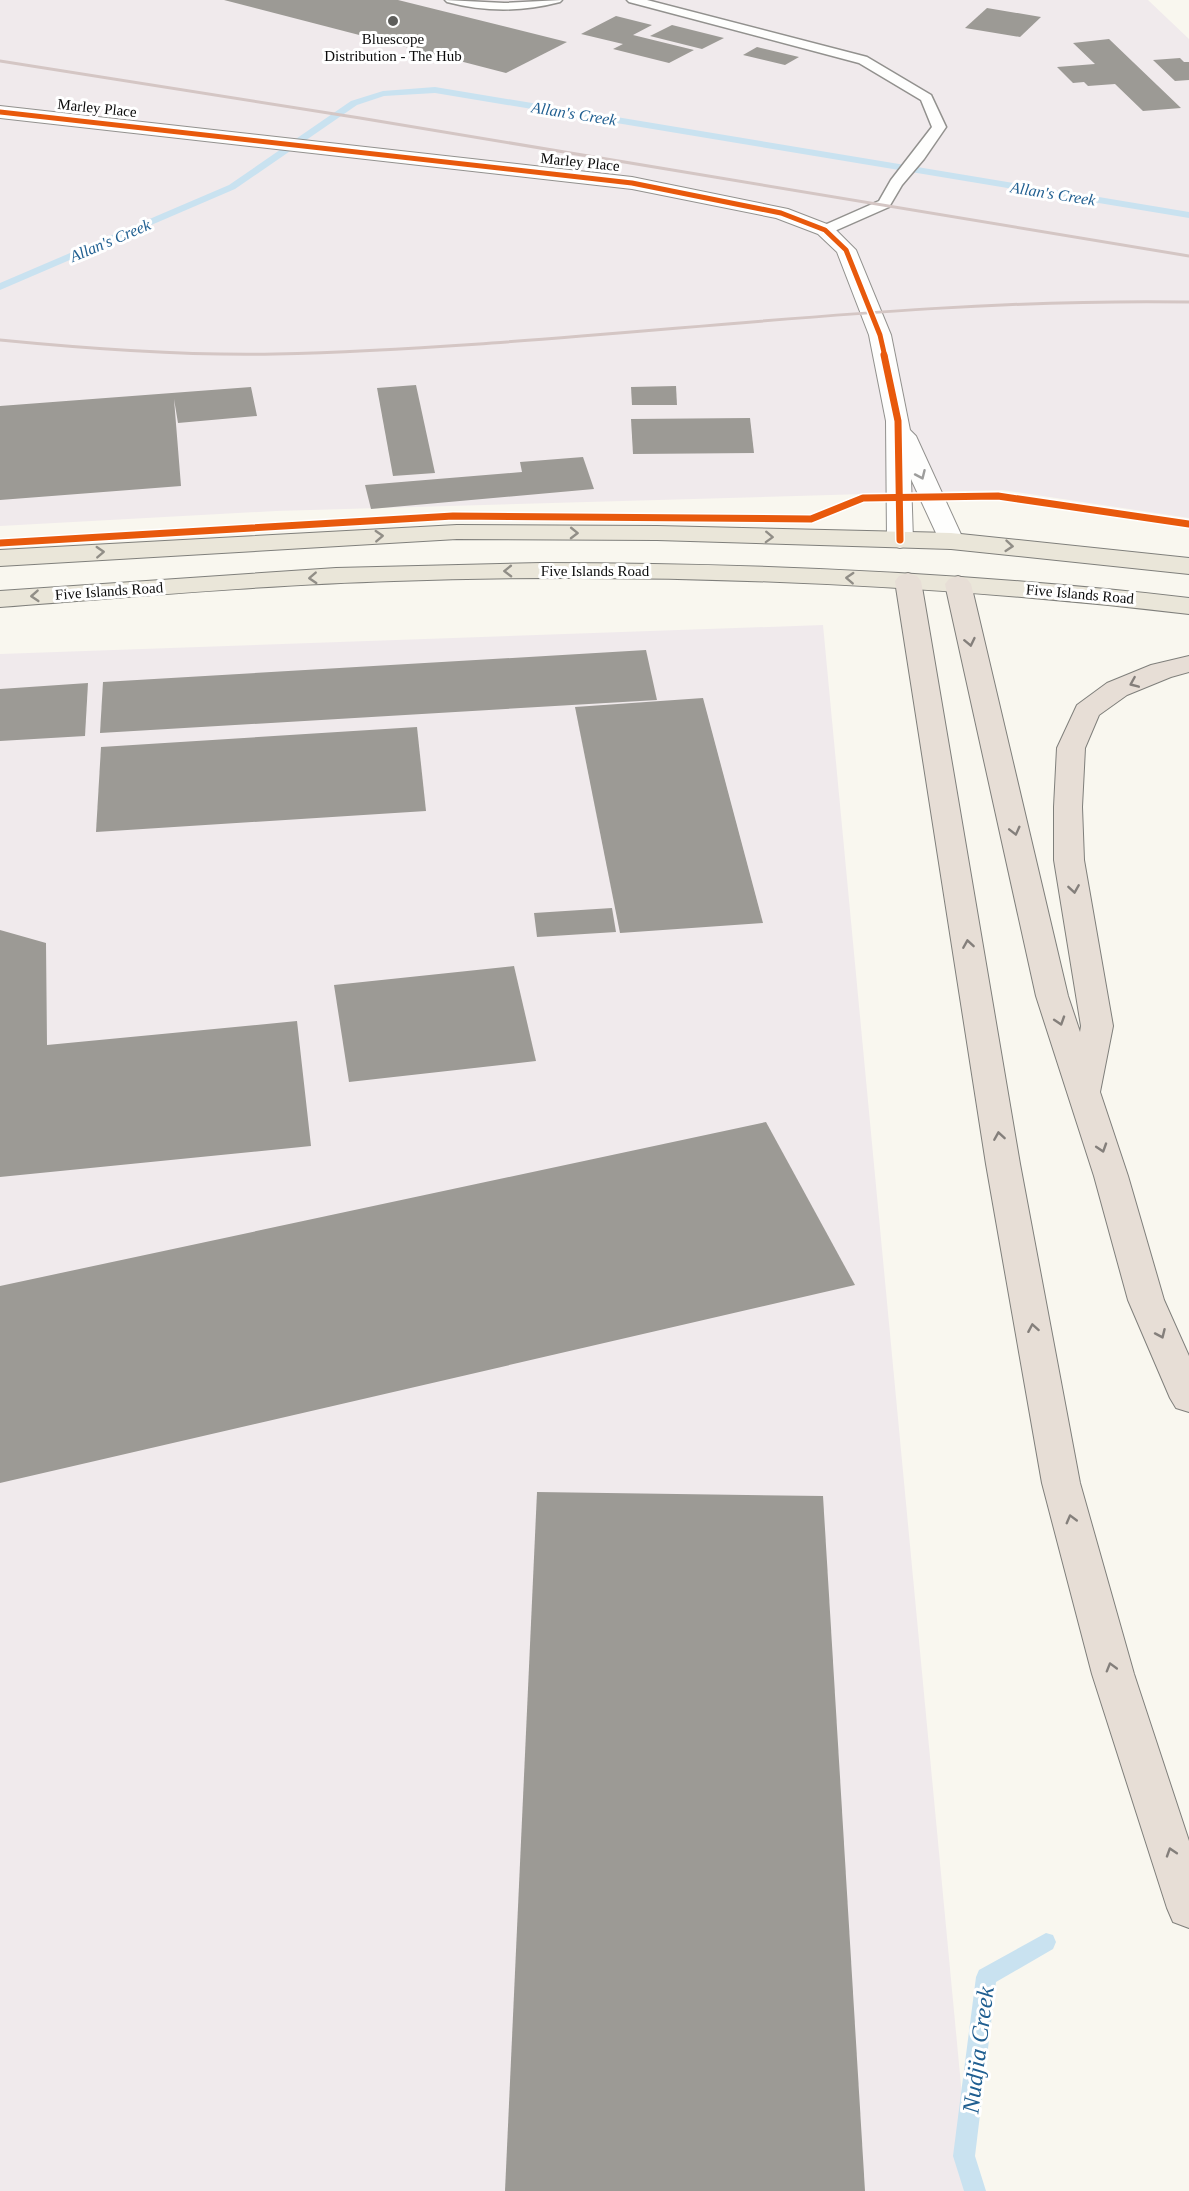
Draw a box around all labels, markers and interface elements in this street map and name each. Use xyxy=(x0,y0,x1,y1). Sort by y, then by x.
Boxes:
marker: Bluescope Distribution - The Hub xyxy=(386,14,400,28)
place label: Bluescope Distribution - The Hub xyxy=(324,31,462,64)
street label: Marley Place xyxy=(57,96,138,120)
water label: Allan's Creek xyxy=(529,98,619,129)
street label: Marley Place xyxy=(540,150,621,174)
water label: Allan's Creek xyxy=(1008,178,1098,209)
water label: Allan's Creek xyxy=(66,215,154,265)
one-way arrow xyxy=(914,468,926,479)
one-way arrow xyxy=(569,527,578,539)
one-way arrow xyxy=(374,530,383,543)
one-way arrow xyxy=(764,530,773,543)
one-way arrow xyxy=(1004,539,1014,552)
one-way arrow xyxy=(96,545,105,558)
street label: Five Islands Road xyxy=(541,563,650,579)
one-way arrow xyxy=(504,565,513,577)
one-way arrow xyxy=(845,571,854,584)
one-way arrow xyxy=(309,572,318,585)
street label: Five Islands Road xyxy=(54,579,164,603)
street label: Five Islands Road xyxy=(1025,581,1135,607)
one-way arrow xyxy=(30,590,39,603)
one-way arrow xyxy=(963,636,976,646)
one-way arrow xyxy=(1129,675,1140,687)
one-way arrow xyxy=(1008,826,1021,836)
one-way arrow xyxy=(1067,884,1080,894)
one-way arrow xyxy=(962,939,974,948)
one-way arrow xyxy=(1053,1015,1066,1026)
one-way arrow xyxy=(993,1131,1006,1141)
one-way arrow xyxy=(1095,1142,1107,1153)
one-way arrow xyxy=(1027,1323,1040,1333)
one-way arrow xyxy=(1154,1327,1166,1338)
one-way arrow xyxy=(1066,1514,1078,1525)
one-way arrow xyxy=(1106,1662,1118,1672)
one-way arrow xyxy=(1166,1847,1178,1858)
water label: Nudjia Creek xyxy=(957,1985,999,2116)

